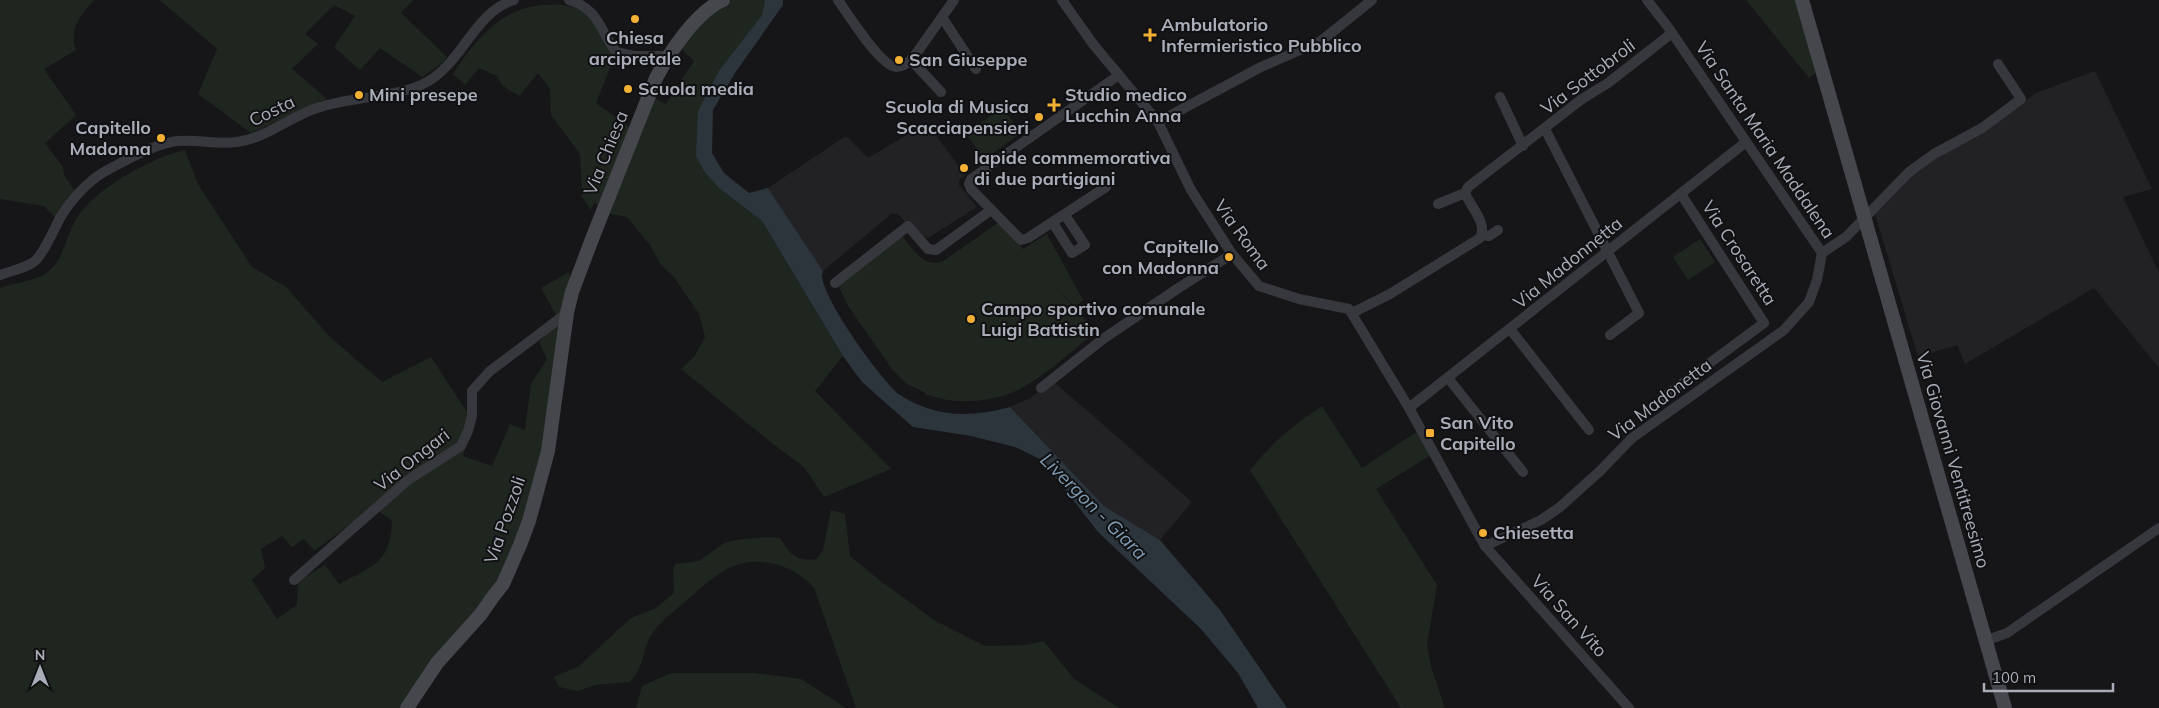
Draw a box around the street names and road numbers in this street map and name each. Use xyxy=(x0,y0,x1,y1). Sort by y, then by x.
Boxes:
street label: Via Sottobroli xyxy=(1536,34,1639,120)
street label: Via Santa Maria Maddalena xyxy=(1691,37,1840,243)
street label: Costa xyxy=(245,90,298,131)
street label: Via Chiesa xyxy=(578,107,633,198)
street label: Via Roma xyxy=(1209,195,1276,274)
street label: Via Crosaretta xyxy=(1697,196,1782,310)
street label: Via Madonnetta xyxy=(1508,212,1627,314)
street label: Via Giovanni Ventitreesimo xyxy=(1912,349,1995,571)
street label: Via Madonetta xyxy=(1604,353,1716,446)
street label: Via Ongari xyxy=(369,423,454,496)
street label: Via Pozzoli xyxy=(479,473,530,567)
street label: Via San Vito xyxy=(1526,570,1612,662)

